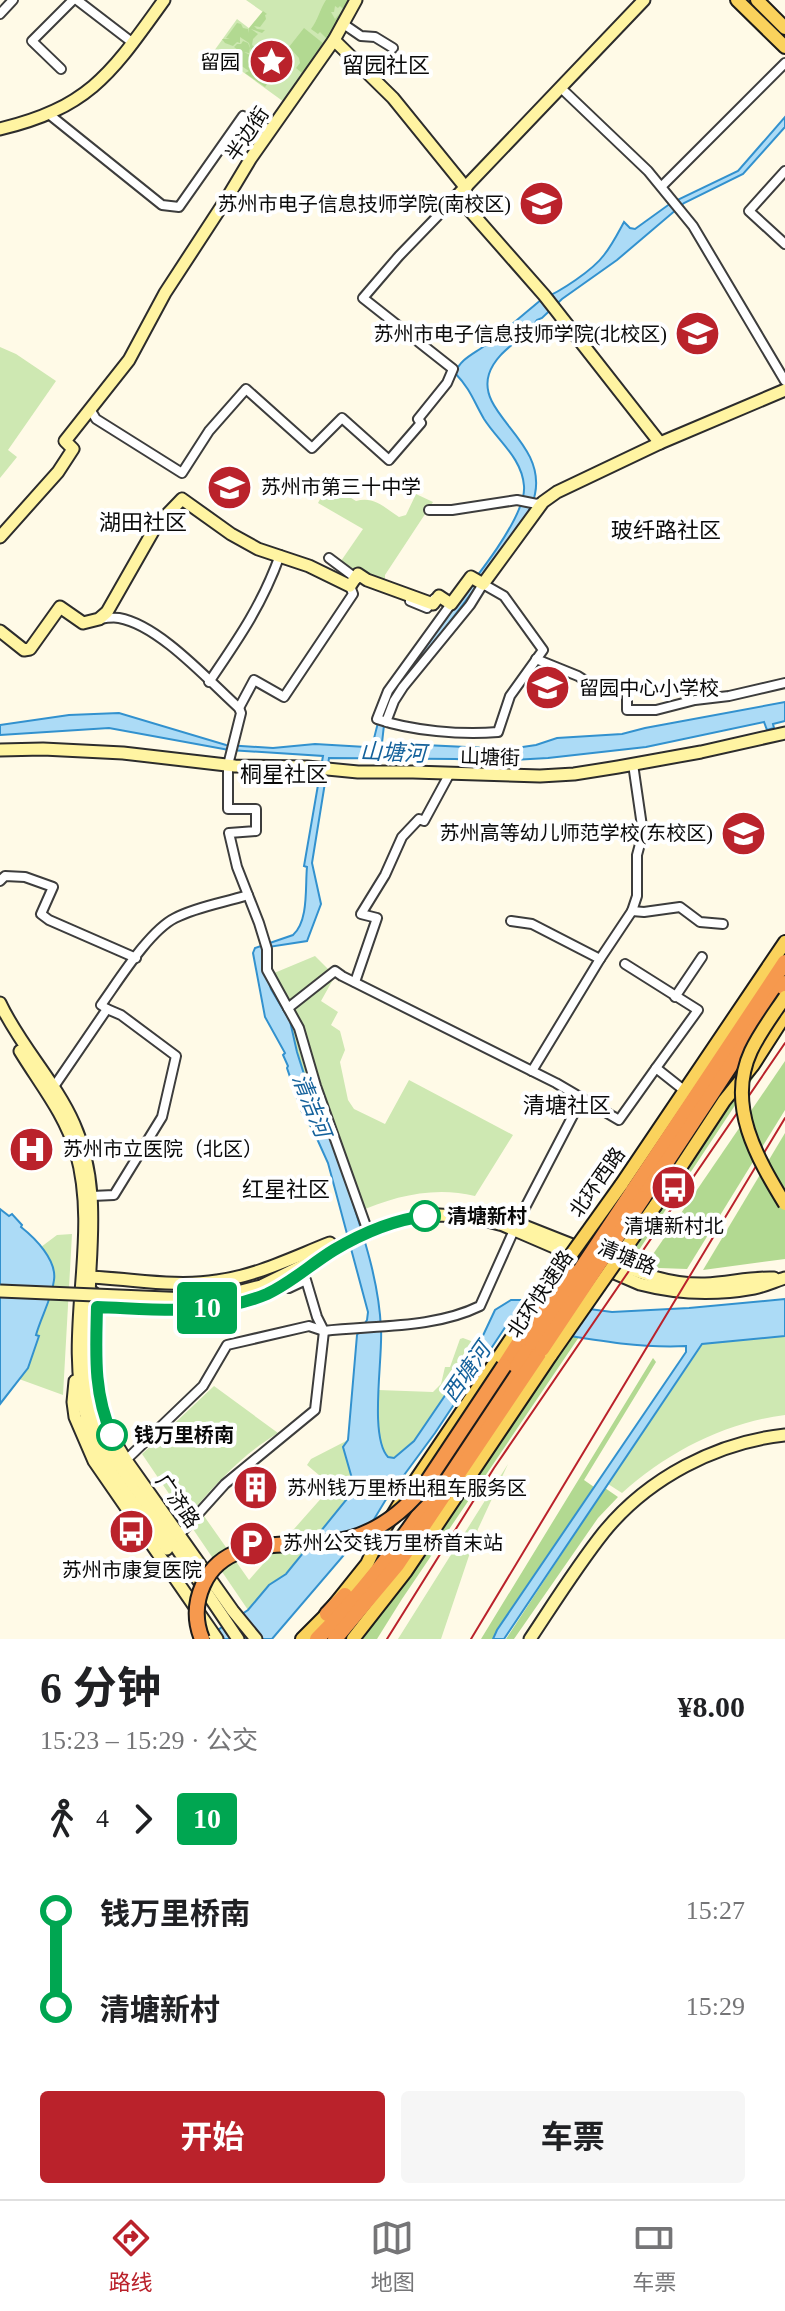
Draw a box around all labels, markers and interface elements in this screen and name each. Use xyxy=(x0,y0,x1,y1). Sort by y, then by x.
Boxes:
place icon: 留园 xyxy=(247,38,295,86)
place label: 留园 xyxy=(200,51,240,73)
district label: 留园社区 xyxy=(342,53,430,78)
street label: 半边街 xyxy=(221,103,273,165)
school or university icon: 苏州市电子信息技师学院(南校区) xyxy=(518,180,566,228)
place label: 苏州市电子信息技师学院(南校区) xyxy=(218,193,511,216)
school or university icon: 苏州市电子信息技师学院(北校区) xyxy=(674,310,722,358)
place label: 苏州市电子信息技师学院(北校区) xyxy=(374,323,667,346)
school or university icon: 苏州市第三十中学 xyxy=(206,463,254,511)
place label: 苏州市第三十中学 xyxy=(261,476,421,498)
district label: 湖田社区 xyxy=(99,510,187,535)
district label: 玻纤路社区 xyxy=(611,518,721,543)
school or university icon: 留园中心小学校 xyxy=(524,664,572,712)
place label: 留园中心小学校 xyxy=(579,677,719,699)
water label: 山塘河 xyxy=(360,739,430,766)
street label: 山塘街 xyxy=(460,745,520,769)
district label: 桐星社区 xyxy=(240,762,328,787)
school or university icon: 苏州高等幼儿师范学校(东校区) xyxy=(720,809,768,857)
place label: 苏州高等幼儿师范学校(东校区) xyxy=(440,822,713,845)
water label: 清洁河 xyxy=(288,1070,337,1144)
district label: 清塘社区 xyxy=(523,1093,611,1118)
hospital icon: 苏州市立医院（北区） xyxy=(8,1125,56,1173)
place label: 苏州市立医院（北区） xyxy=(63,1138,263,1160)
street label: 北环西路 xyxy=(565,1143,629,1221)
bus stop icon: 清塘新村北 xyxy=(650,1163,698,1211)
district label: 红星社区 xyxy=(242,1177,330,1202)
marker: 清塘新村 xyxy=(410,1201,440,1231)
place label: 清塘新村 xyxy=(447,1205,527,1227)
place label: 清塘新村北 xyxy=(624,1215,724,1237)
street label: 清塘路 xyxy=(595,1236,659,1278)
street label: 北环快速路 xyxy=(503,1246,577,1342)
line badge: 10 xyxy=(171,1282,243,1334)
text: 10 xyxy=(193,1292,221,1323)
water label: 西塘河 xyxy=(437,1335,498,1406)
marker: 钱万里桥南 xyxy=(97,1420,127,1450)
place label: 钱万里桥南 xyxy=(134,1424,234,1446)
building icon: 苏州钱万里桥出租车服务区 xyxy=(232,1464,280,1512)
street label: 广济路 xyxy=(152,1470,204,1532)
place label: 苏州钱万里桥出租车服务区 xyxy=(287,1477,527,1499)
bus stop icon: 苏州市康复医院 xyxy=(108,1507,156,1555)
parking icon: 苏州公交钱万里桥首末站 xyxy=(228,1519,276,1567)
place label: 苏州公交钱万里桥首末站 xyxy=(283,1532,503,1554)
place label: 苏州市康复医院 xyxy=(62,1559,202,1581)
text: 6 分钟 xyxy=(40,1664,161,1713)
text: ¥8.00 xyxy=(678,1690,745,1723)
text: 15:23 – 15:29 · 公交 xyxy=(40,1726,258,1755)
icon: walk xyxy=(40,1797,84,1841)
icon: forward xyxy=(121,1797,165,1841)
text: 10 xyxy=(193,1803,221,1834)
text: 4 xyxy=(96,1804,109,1833)
text: 15:27 xyxy=(686,1896,745,1925)
text: 钱万里桥南 xyxy=(100,1897,250,1930)
text: 15:29 xyxy=(686,1992,745,2021)
text: 清塘新村 xyxy=(100,1993,220,2026)
button: 开始 xyxy=(40,2091,385,2183)
button: 车票 xyxy=(401,2091,745,2183)
tab: 路线 xyxy=(109,2216,153,2296)
tab: 地图 xyxy=(370,2216,414,2296)
tab: 车票 xyxy=(632,2216,676,2296)

